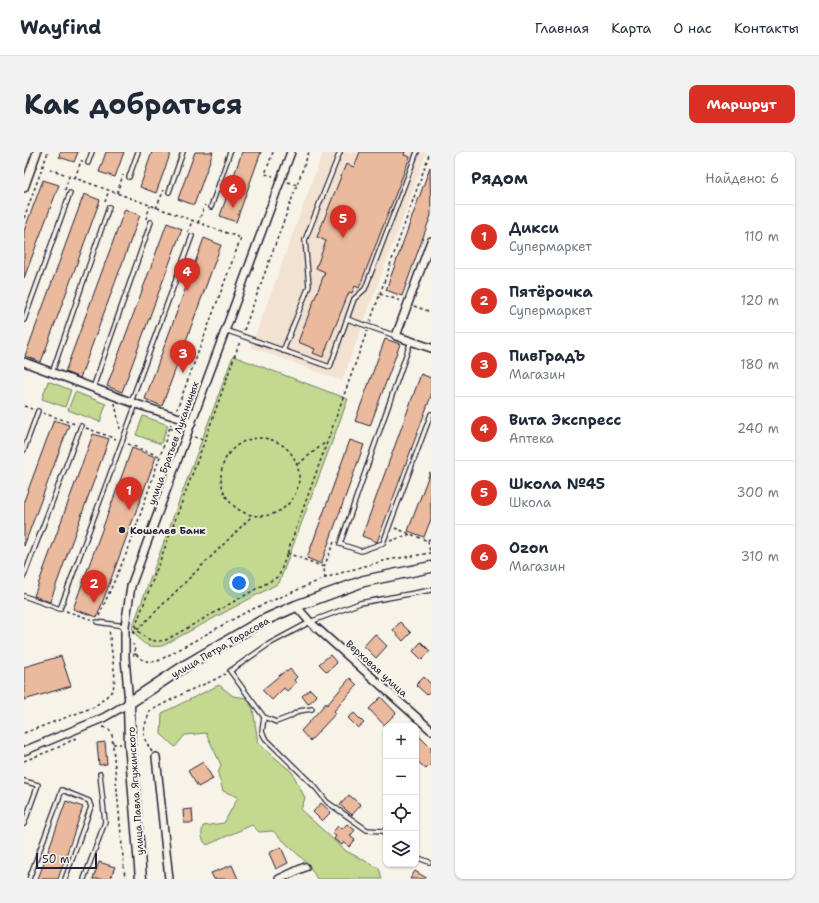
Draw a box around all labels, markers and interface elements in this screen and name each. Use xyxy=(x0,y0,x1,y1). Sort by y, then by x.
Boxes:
text: Wayfind xyxy=(20,15,101,40)
text: Главная xyxy=(535,19,589,37)
text: Карта xyxy=(611,19,651,37)
text: О нас xyxy=(673,19,712,37)
text: Контакты xyxy=(734,19,799,37)
text: Как добраться xyxy=(24,85,243,123)
button: Маршрут xyxy=(689,85,795,123)
text: Рядом xyxy=(471,167,528,189)
text: Найдено: 6 xyxy=(705,170,779,187)
pin: 6 xyxy=(220,175,246,208)
pin: 5 xyxy=(330,205,356,238)
text: Дикси xyxy=(509,218,559,238)
text: 1 xyxy=(481,228,487,245)
text: 110 m xyxy=(744,228,779,245)
text: Супермаркет xyxy=(509,238,592,255)
pin: 4 xyxy=(174,258,200,291)
text: Пятёрочка xyxy=(509,282,593,302)
text: 2 xyxy=(479,292,489,309)
text: 120 m xyxy=(741,292,779,309)
text: Супермаркет xyxy=(509,302,592,319)
pin: 3 xyxy=(170,340,196,373)
text: ПивГрадЪ xyxy=(509,346,585,366)
text: 3 xyxy=(479,356,489,373)
text: 180 m xyxy=(740,356,779,373)
text: Магазин xyxy=(509,366,565,383)
street label: улица Братьев Луканиных xyxy=(145,380,202,507)
text: Вита Экспресс xyxy=(509,410,622,430)
text: 4 xyxy=(479,420,489,437)
text: 240 m xyxy=(737,420,779,437)
text: Аптека xyxy=(509,430,554,447)
text: Школа №45 xyxy=(509,474,605,494)
pin: 1 xyxy=(116,477,142,510)
text: 5 xyxy=(480,484,488,501)
text: 300 m xyxy=(736,484,779,501)
text: Школа xyxy=(509,494,551,511)
place label: Кошелев Банк xyxy=(130,524,206,537)
marker: Кошелев Банк xyxy=(117,525,127,535)
text: Ozon xyxy=(509,538,549,558)
text: 6 xyxy=(479,548,489,565)
text: 310 m xyxy=(741,548,779,565)
text: Магазин xyxy=(509,558,565,575)
pin: 2 xyxy=(81,570,107,603)
your location xyxy=(229,573,249,593)
street label: улица Петра Тарасова xyxy=(169,614,272,681)
street label: Верховая улица xyxy=(343,637,411,700)
map controls xyxy=(383,723,419,867)
button: + xyxy=(383,723,419,759)
street label: улица Павла Ягужинского xyxy=(125,726,146,856)
button: − xyxy=(383,759,419,795)
button: locate xyxy=(383,795,419,831)
button: layers xyxy=(383,831,419,867)
scale bar xyxy=(36,851,97,870)
text: 50 m xyxy=(42,852,70,867)

